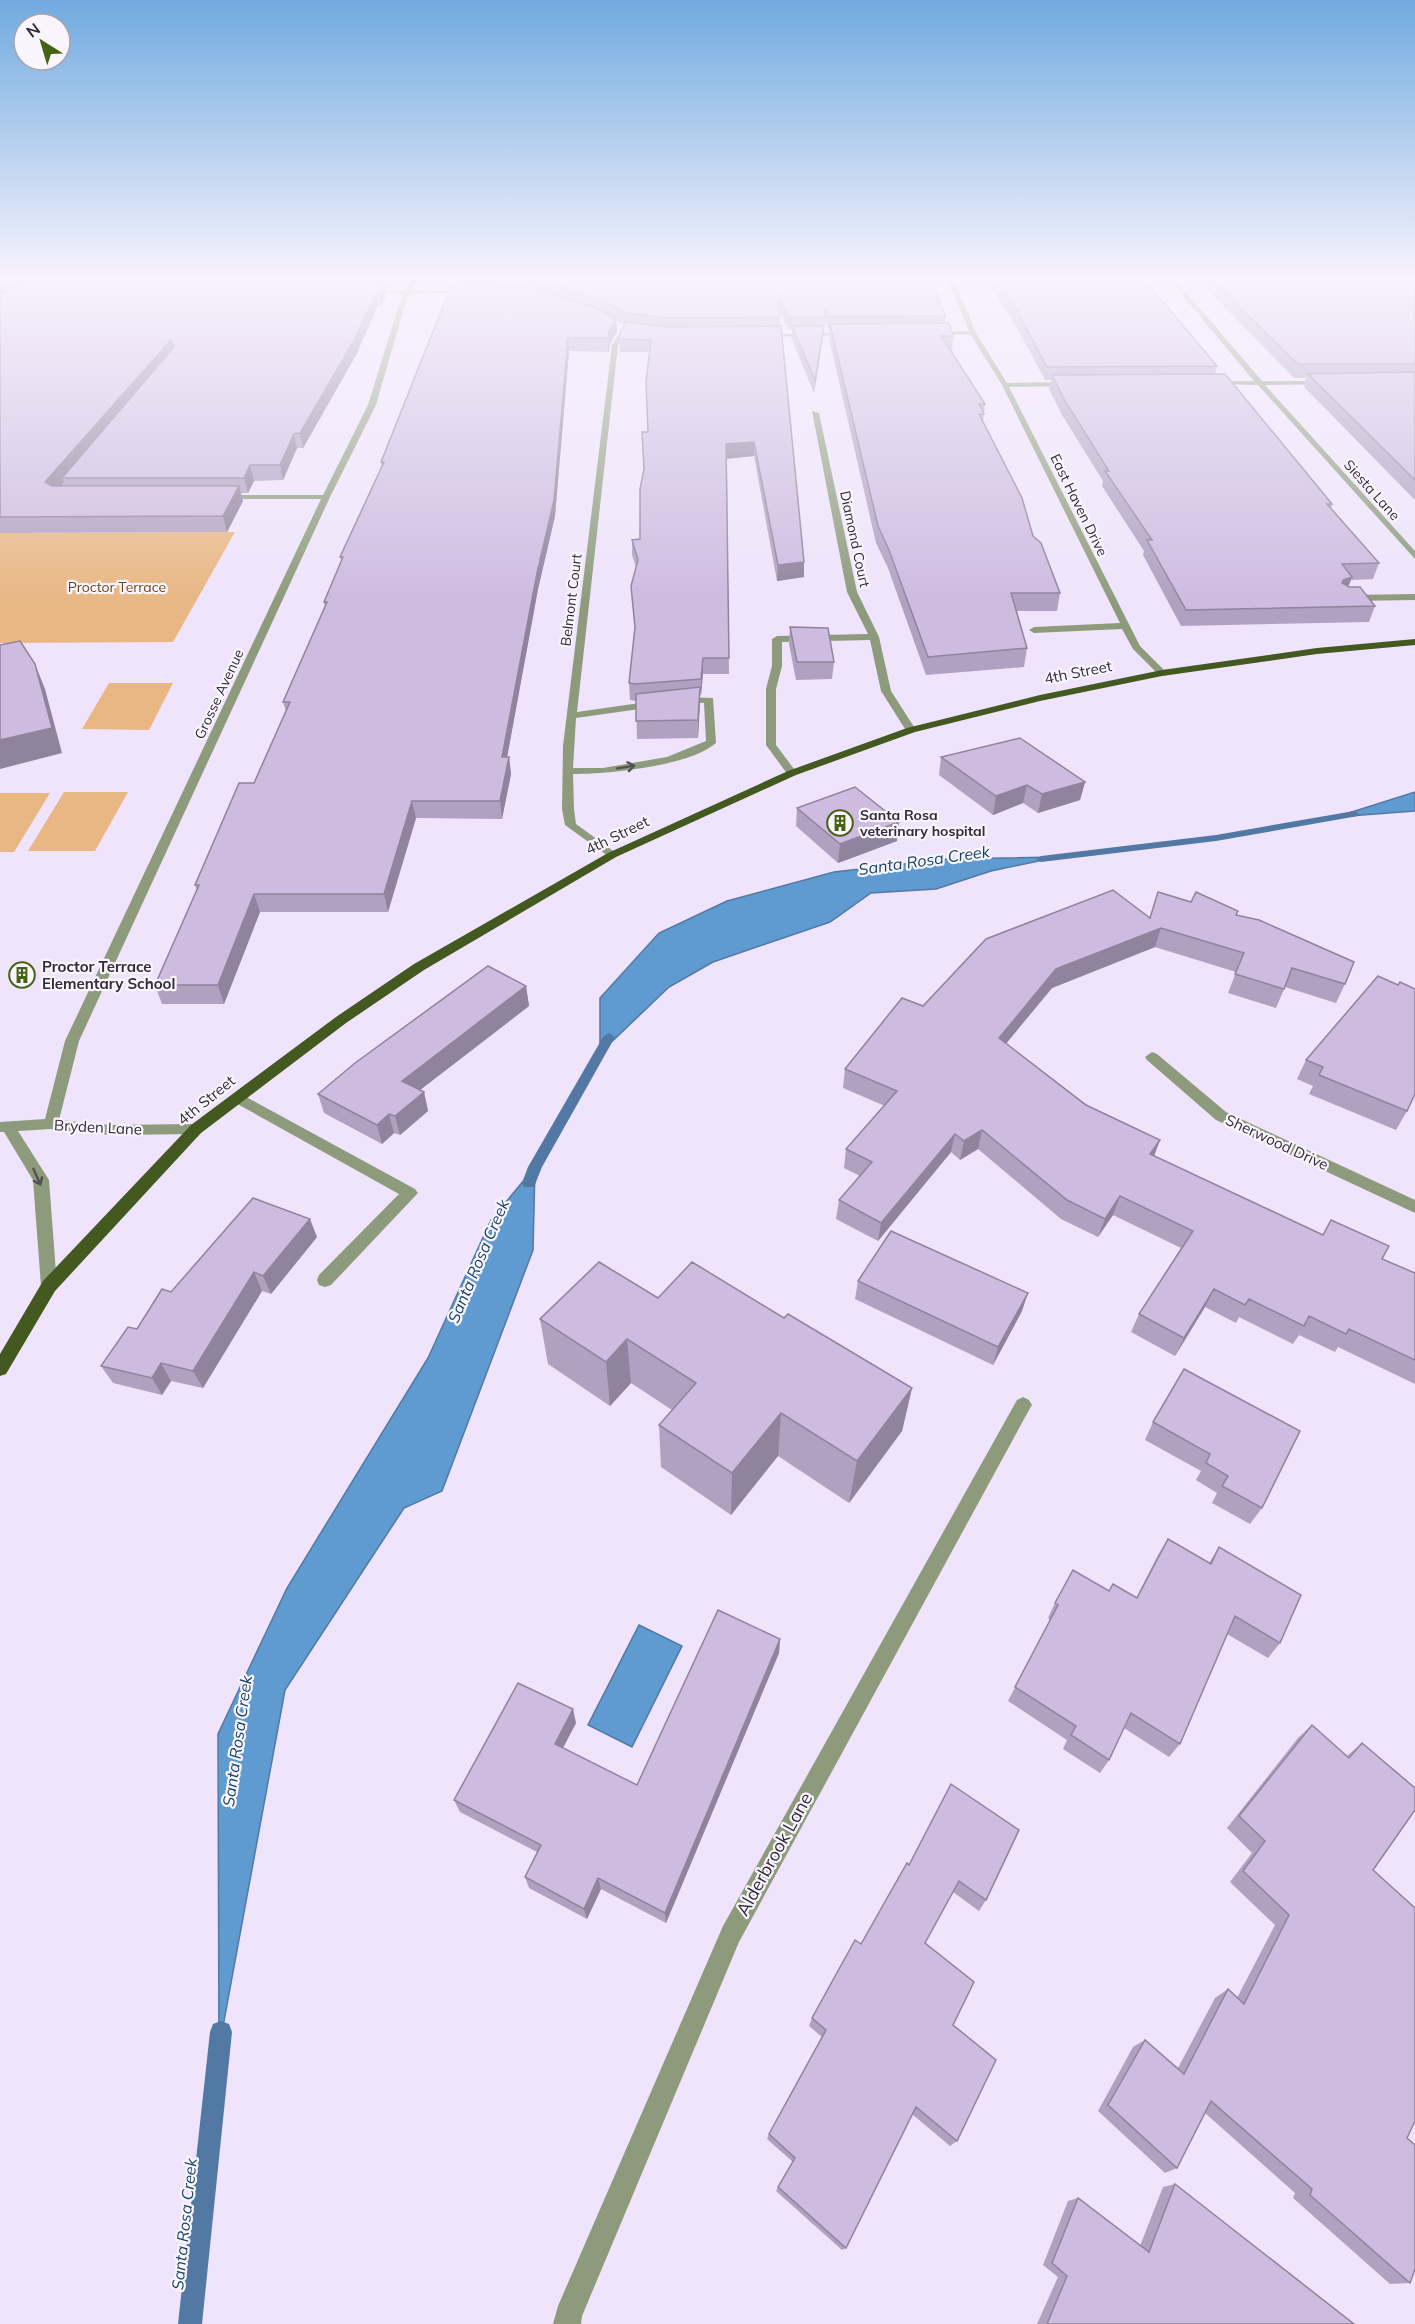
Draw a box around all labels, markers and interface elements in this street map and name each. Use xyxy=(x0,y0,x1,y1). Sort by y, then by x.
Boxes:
north arrow xyxy=(12,12,72,72)
text: N xyxy=(22,18,44,42)
street label: East Haven Drive xyxy=(1046,451,1112,559)
street label: Siesta Lane xyxy=(1340,456,1404,524)
street label: Diamond Court xyxy=(836,489,874,589)
street label: Belmont Court xyxy=(556,553,586,647)
park label: Proctor Terrace xyxy=(68,578,166,596)
street label: Grosse Avenue xyxy=(190,646,248,742)
street label: 4th Street xyxy=(1043,656,1113,688)
one-way arrow xyxy=(616,762,635,773)
place label: Santa Rosa veterinary hospital xyxy=(859,806,985,840)
building icon: Santa Rosa veterinary hospital xyxy=(825,808,855,838)
street label: 4th Street xyxy=(582,811,652,859)
water label: Santa Rosa Creek xyxy=(857,841,992,879)
place label: Proctor Terrace Elementary School xyxy=(42,957,175,993)
building icon: Proctor Terrace Elementary School xyxy=(7,960,37,990)
street label: 4th Street xyxy=(173,1071,239,1129)
street label: Sherwood Drive xyxy=(1223,1110,1331,1174)
street label: Bryden Lane xyxy=(54,1115,142,1139)
one-way arrow xyxy=(32,1168,43,1186)
water label: Santa Rosa Creek xyxy=(443,1195,513,1326)
water label: Santa Rosa Creek xyxy=(218,1673,256,1808)
street label: Alderbrook Lane xyxy=(731,1788,817,1920)
water label: Santa Rosa Creek xyxy=(167,2156,201,2291)

